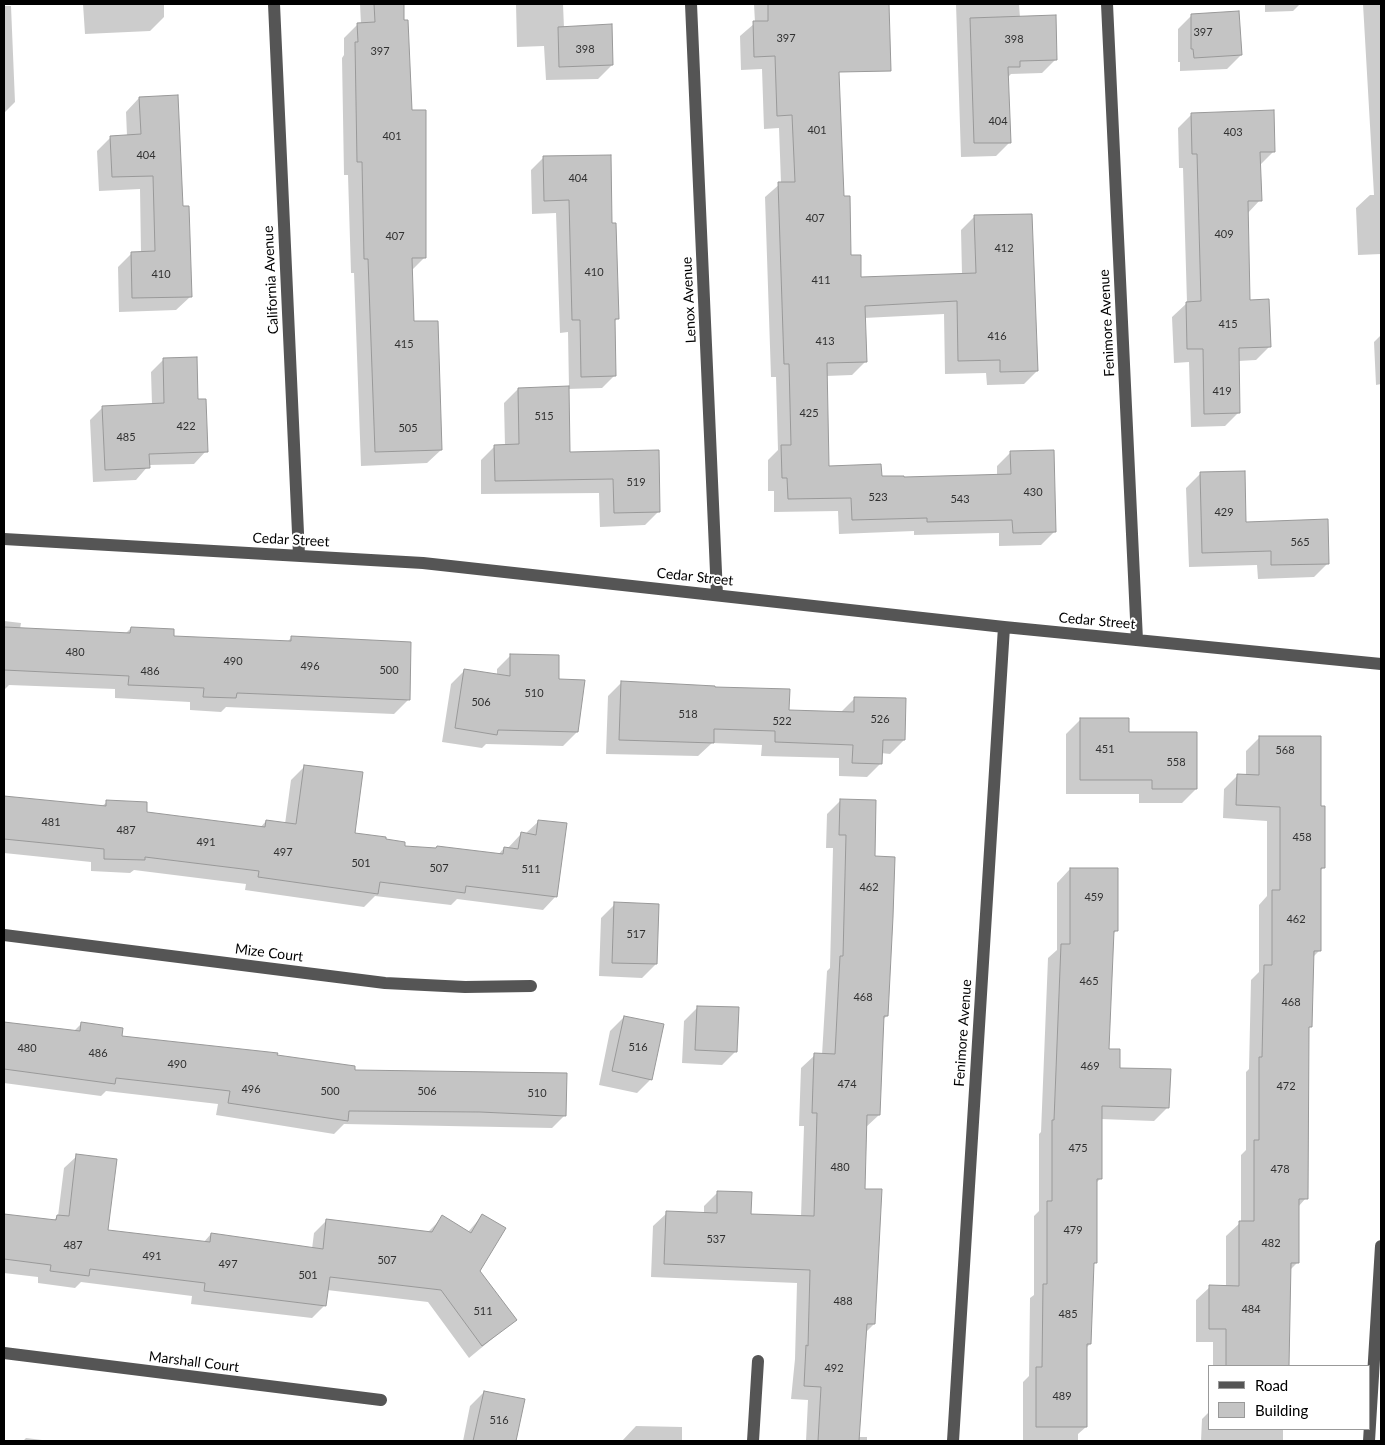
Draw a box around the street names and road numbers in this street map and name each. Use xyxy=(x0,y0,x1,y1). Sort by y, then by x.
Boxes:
street label: California Avenue xyxy=(260,225,282,335)
street label: Lenox Avenue xyxy=(678,256,700,344)
street label: Fenimore Avenue xyxy=(1096,269,1118,377)
street label: Cedar Street xyxy=(252,530,330,550)
street label: Cedar Street xyxy=(656,565,734,589)
street label: Cedar Street xyxy=(1058,609,1136,633)
street label: Mize Court xyxy=(234,940,304,966)
street label: Fenimore Avenue xyxy=(951,979,975,1087)
street label: Marshall Court xyxy=(148,1348,240,1376)

